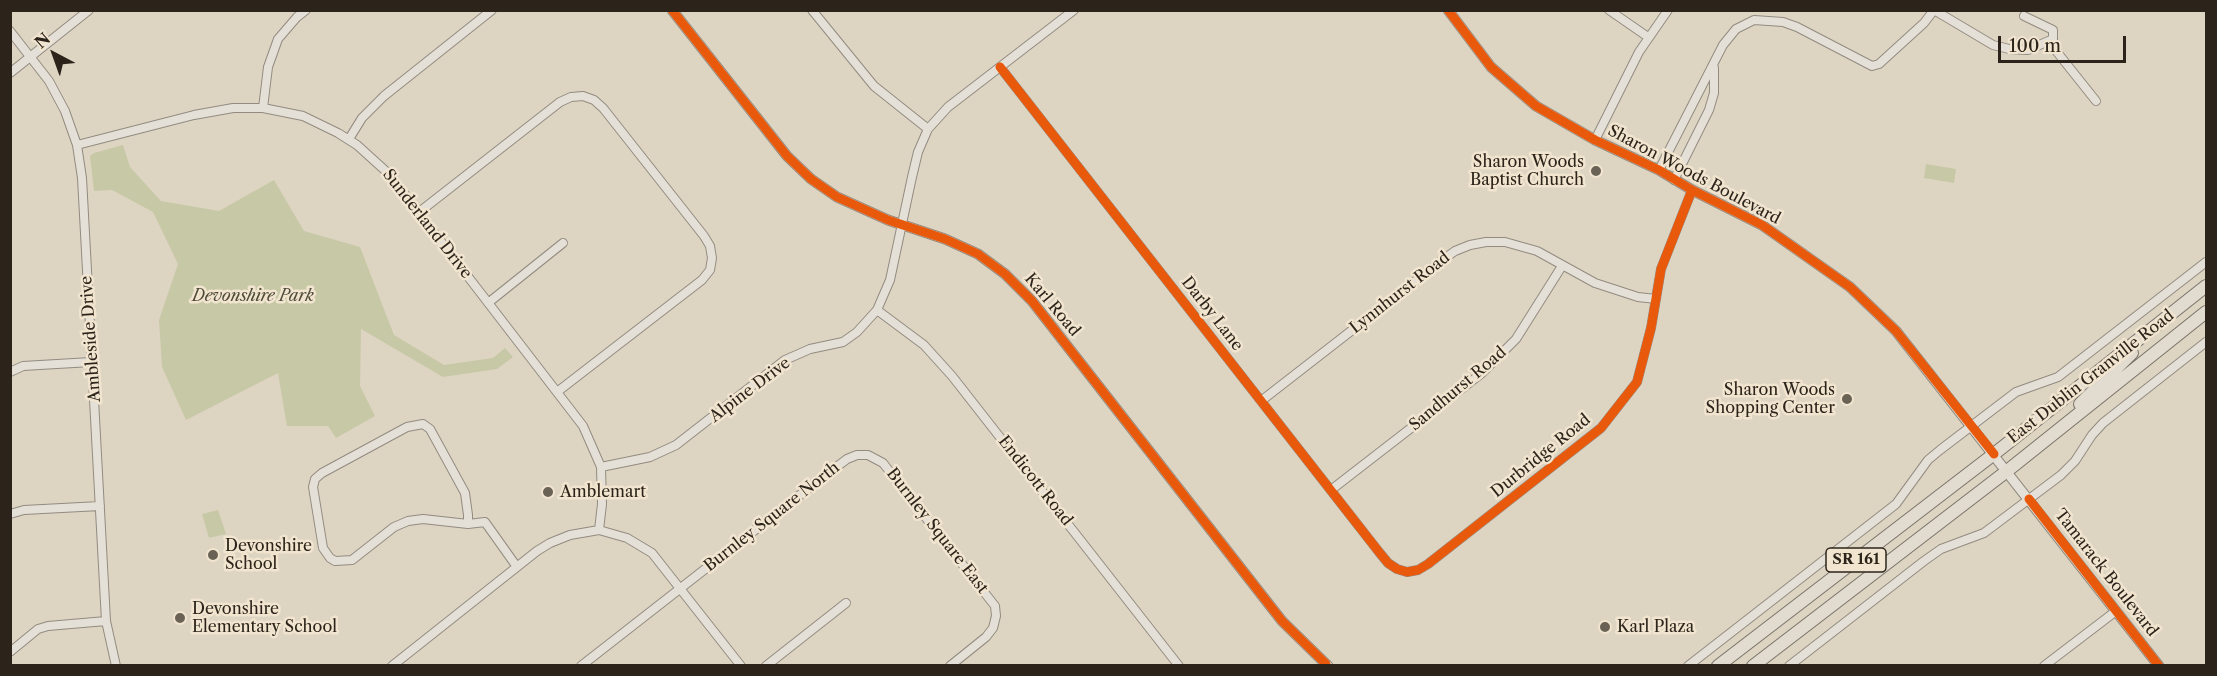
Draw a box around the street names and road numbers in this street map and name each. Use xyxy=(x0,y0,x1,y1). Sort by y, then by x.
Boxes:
street label: Sharon Woods Boulevard xyxy=(1604,121,1784,229)
street label: Sunderland Drive xyxy=(378,165,476,283)
street label: Lynnhurst Road xyxy=(1346,248,1454,338)
street label: Karl Road xyxy=(1020,270,1084,340)
street label: Darby Lane xyxy=(1177,273,1247,355)
street label: Ambleside Drive xyxy=(77,275,105,403)
street label: East Dublin Granville Road xyxy=(2004,306,2178,448)
street label: Sandhurst Road xyxy=(1406,343,1510,435)
street label: Alpine Drive xyxy=(706,353,794,427)
street label: Durbridge Road xyxy=(1488,410,1594,502)
street label: Endicott Road xyxy=(994,432,1076,530)
street label: Burnley Square North xyxy=(700,458,844,576)
street label: Burnley Square East xyxy=(882,465,992,597)
street label: Tamarack Boulevard xyxy=(2050,505,2162,641)
road number: SR 161 xyxy=(1826,548,1886,572)

